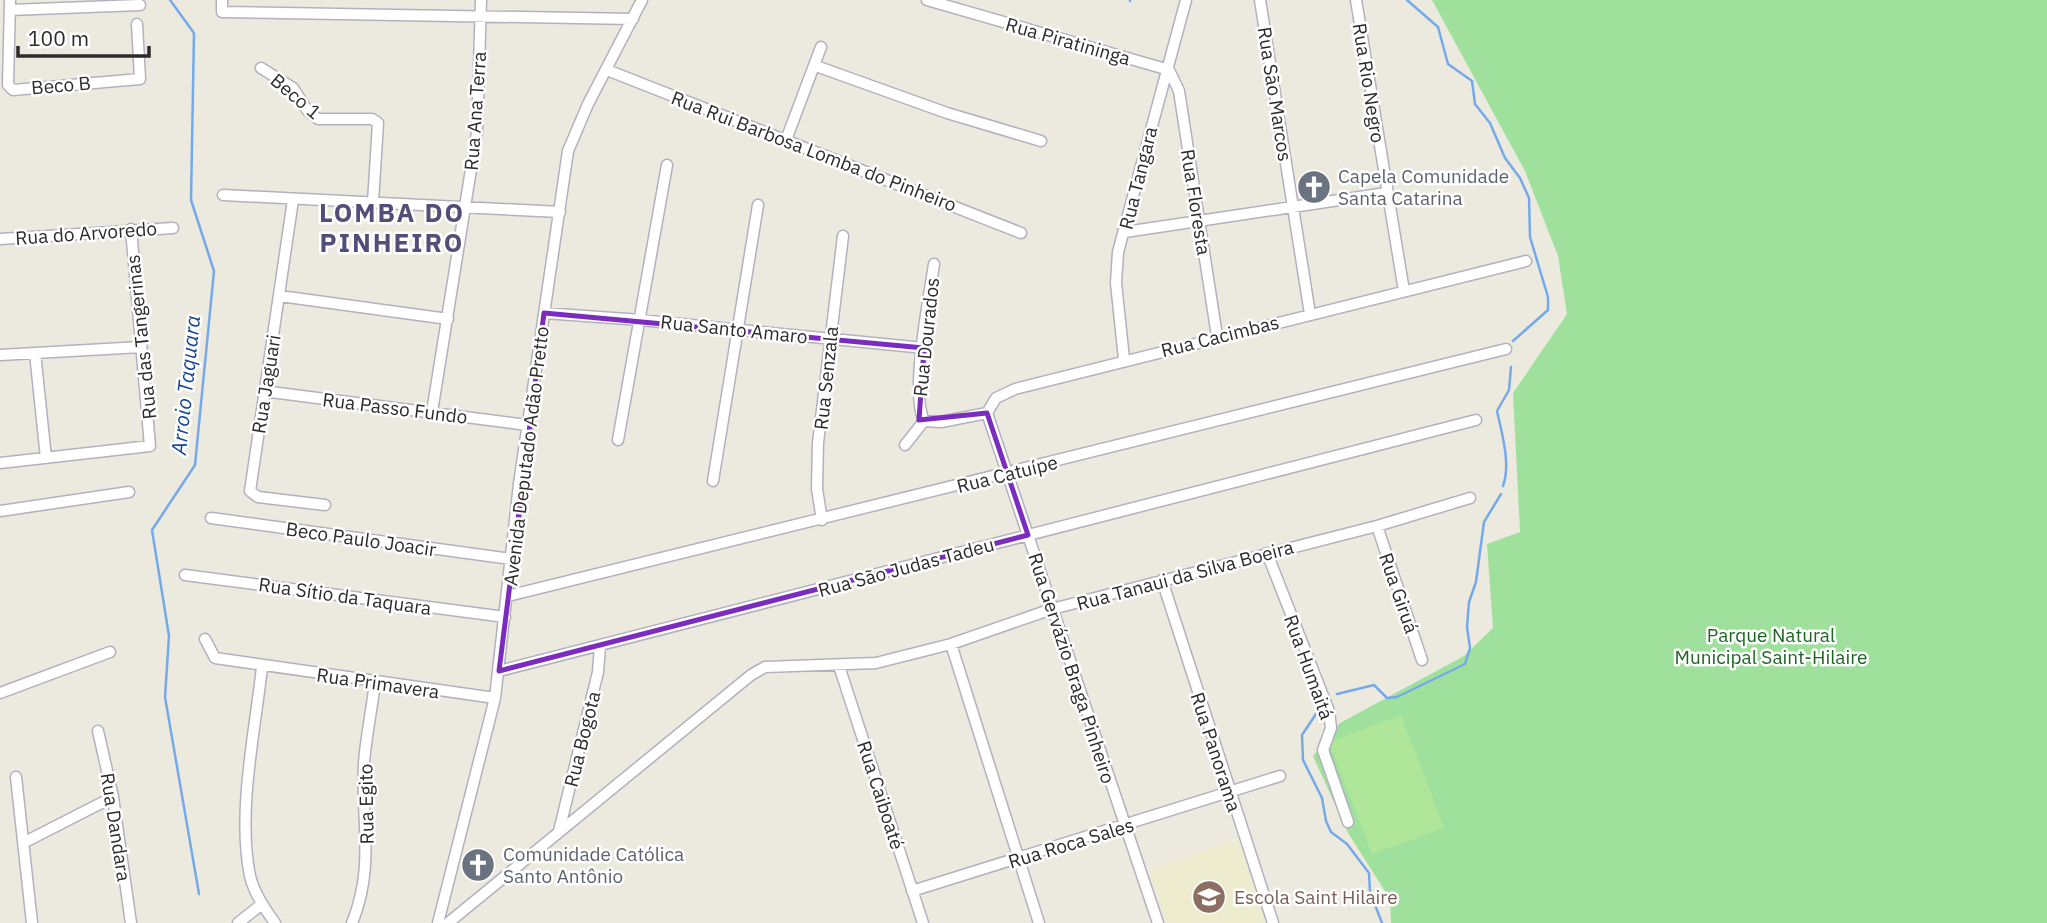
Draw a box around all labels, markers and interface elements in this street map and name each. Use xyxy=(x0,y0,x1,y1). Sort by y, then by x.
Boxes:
street label: Rua Piratininga xyxy=(1003,12,1133,70)
scale bar xyxy=(18,14,149,58)
street label: Rua Rio Negro xyxy=(1348,21,1390,145)
text: 100 m xyxy=(28,24,89,52)
street label: Rua São Marcos xyxy=(1253,25,1297,163)
street label: Rua Ana Terra xyxy=(459,51,491,171)
street label: Beco 1 xyxy=(266,68,326,124)
street label: Beco B xyxy=(30,70,92,100)
street label: Rua Rui Barbosa Lomba do Pinheiro xyxy=(668,85,960,217)
street label: Rua Tangara xyxy=(1114,124,1162,232)
street label: Rua Floresta xyxy=(1176,147,1216,257)
place label: Capela Comunidade Santa Catarina xyxy=(1338,164,1509,210)
church icon: Capela Comunidade Santa Catarina xyxy=(1295,168,1333,206)
district label: LOMBA DO PINHEIRO xyxy=(319,195,465,259)
street label: Rua do Arvoredo xyxy=(14,216,158,250)
street label: Rua das Tangerinas xyxy=(120,254,162,420)
street label: Rua Dourados xyxy=(908,276,944,398)
street label: Rua Santo Amaro xyxy=(659,309,809,349)
street label: Rua Cacimbas xyxy=(1158,310,1282,362)
water label: Arroio Taquara xyxy=(164,314,206,457)
street label: Avenida Deputado Adão Pretto xyxy=(498,325,554,587)
street label: Rua Senzala xyxy=(809,325,843,431)
street label: Rua Jaguari xyxy=(246,333,286,435)
street label: Rua Passo Fundo xyxy=(321,387,469,429)
street label: Rua Catuípe xyxy=(954,450,1060,498)
street label: Beco Paulo Joacir xyxy=(284,517,438,561)
street label: Rua São Judas Tadeu xyxy=(815,532,997,602)
street label: Rua Tanaui da Silva Boeira xyxy=(1074,534,1296,616)
street label: Rua Gervázio Braga Pinheiro xyxy=(1023,550,1121,786)
street label: Rua Giruá xyxy=(1374,550,1424,636)
street label: Rua Sítio da Taquara xyxy=(257,572,433,620)
street label: Rua Humaitá xyxy=(1279,611,1339,723)
park label: Parque Natural Municipal Saint-Hilaire xyxy=(1674,623,1868,669)
street label: Rua Primavera xyxy=(315,662,441,704)
street label: Rua Bogota xyxy=(559,689,605,789)
street label: Rua Panorama xyxy=(1185,689,1247,815)
street label: Rua Caiboaté xyxy=(852,738,910,852)
street label: Rua Egito xyxy=(353,763,379,845)
street label: Rua Dandara xyxy=(96,771,136,883)
street label: Rua Roca Sales xyxy=(1005,812,1137,874)
place label: Comunidade Católica Santo Antônio xyxy=(503,842,684,888)
church icon: Comunidade Católica Santo Antônio xyxy=(459,846,497,884)
school or university icon: Escola Saint Hilaire xyxy=(1190,878,1228,916)
place label: Escola Saint Hilaire xyxy=(1234,885,1398,909)

